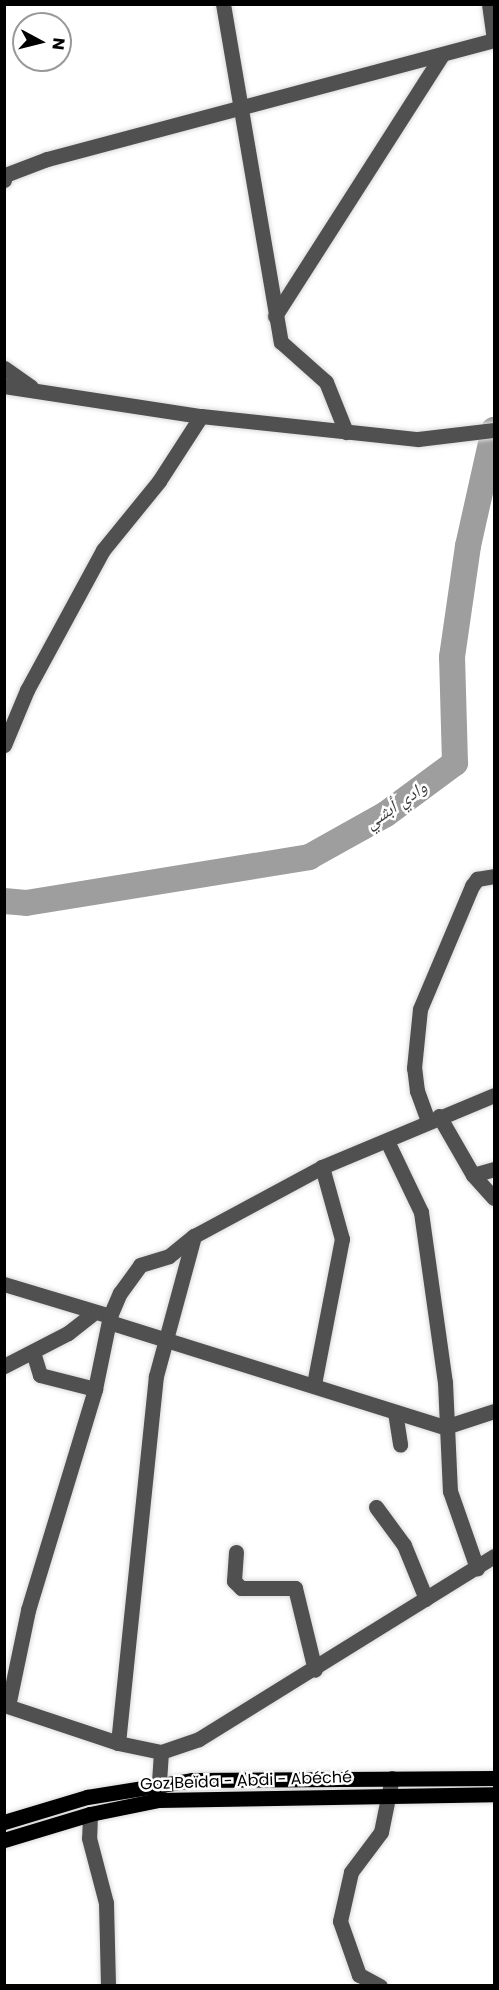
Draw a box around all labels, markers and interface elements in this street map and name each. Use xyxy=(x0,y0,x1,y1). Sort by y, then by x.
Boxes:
north arrow xyxy=(12,12,72,72)
text: N xyxy=(46,37,71,51)
water label: وادي أبشي xyxy=(361,776,431,834)
street label: Goz Beïda - Abdi - Abéché xyxy=(140,1768,352,1794)

